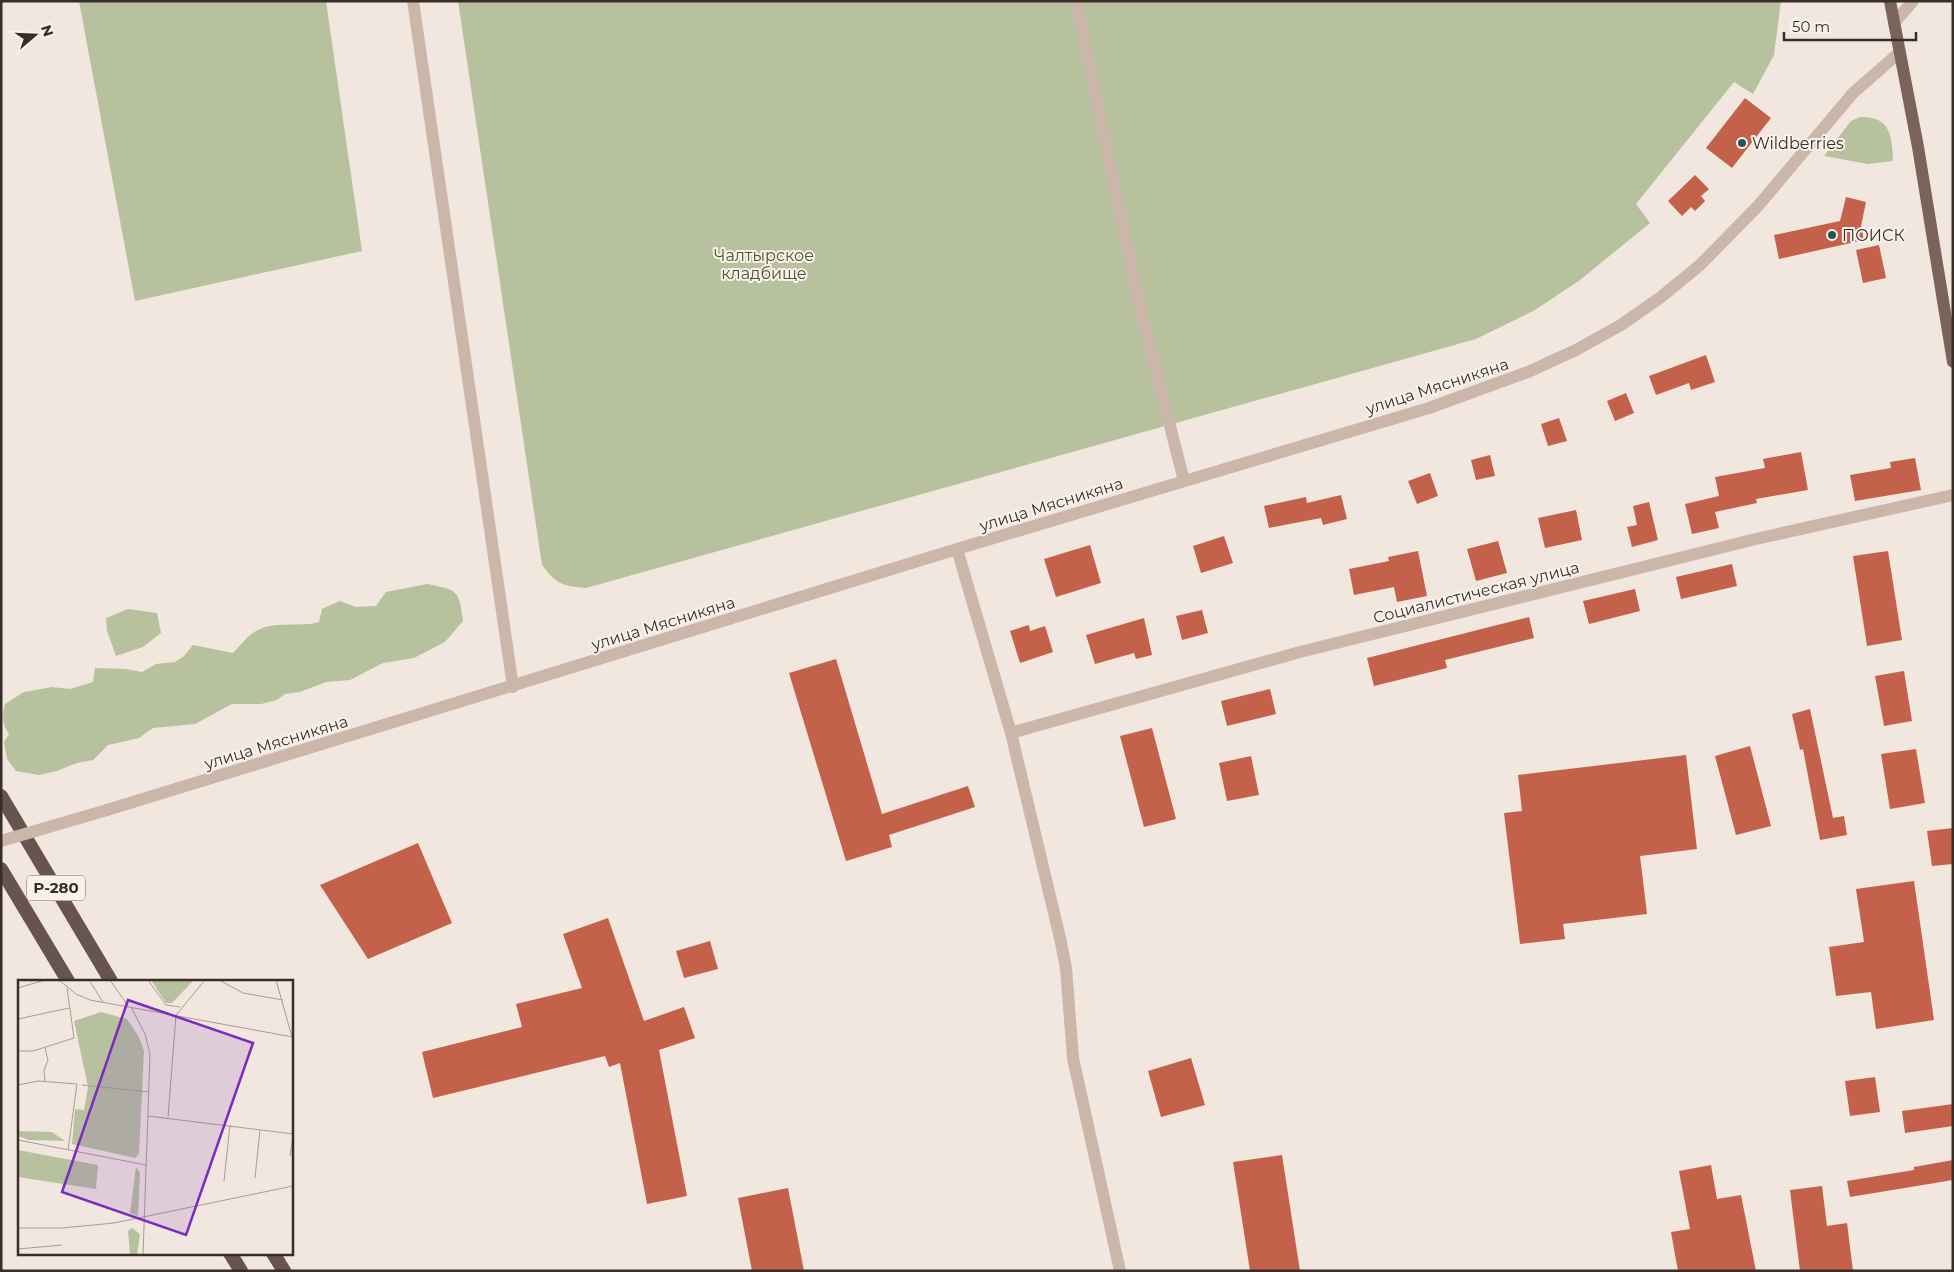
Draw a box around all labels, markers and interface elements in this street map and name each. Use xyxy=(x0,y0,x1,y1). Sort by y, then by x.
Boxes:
north arrow xyxy=(10,10,60,60)
scale bar xyxy=(1784,10,1916,42)
text: 50 m xyxy=(1792,17,1830,36)
text: N xyxy=(37,22,58,39)
place label: Wildberries xyxy=(1752,134,1844,153)
marker: Wildberries xyxy=(1736,137,1748,149)
place label: ПОИСК xyxy=(1842,226,1905,245)
marker: ПОИСК xyxy=(1826,229,1838,241)
park label: Чалтырское кладбище xyxy=(714,246,814,283)
street label: улица Мясникяна xyxy=(1362,354,1511,419)
street label: улица Мясникяна xyxy=(976,474,1125,536)
street label: Социалистическая улица xyxy=(1371,558,1581,627)
street label: улица Мясникяна xyxy=(588,593,737,655)
street label: улица Мясникяна xyxy=(201,712,350,774)
road number: Р-280 xyxy=(27,876,85,900)
inset map xyxy=(18,980,292,1254)

